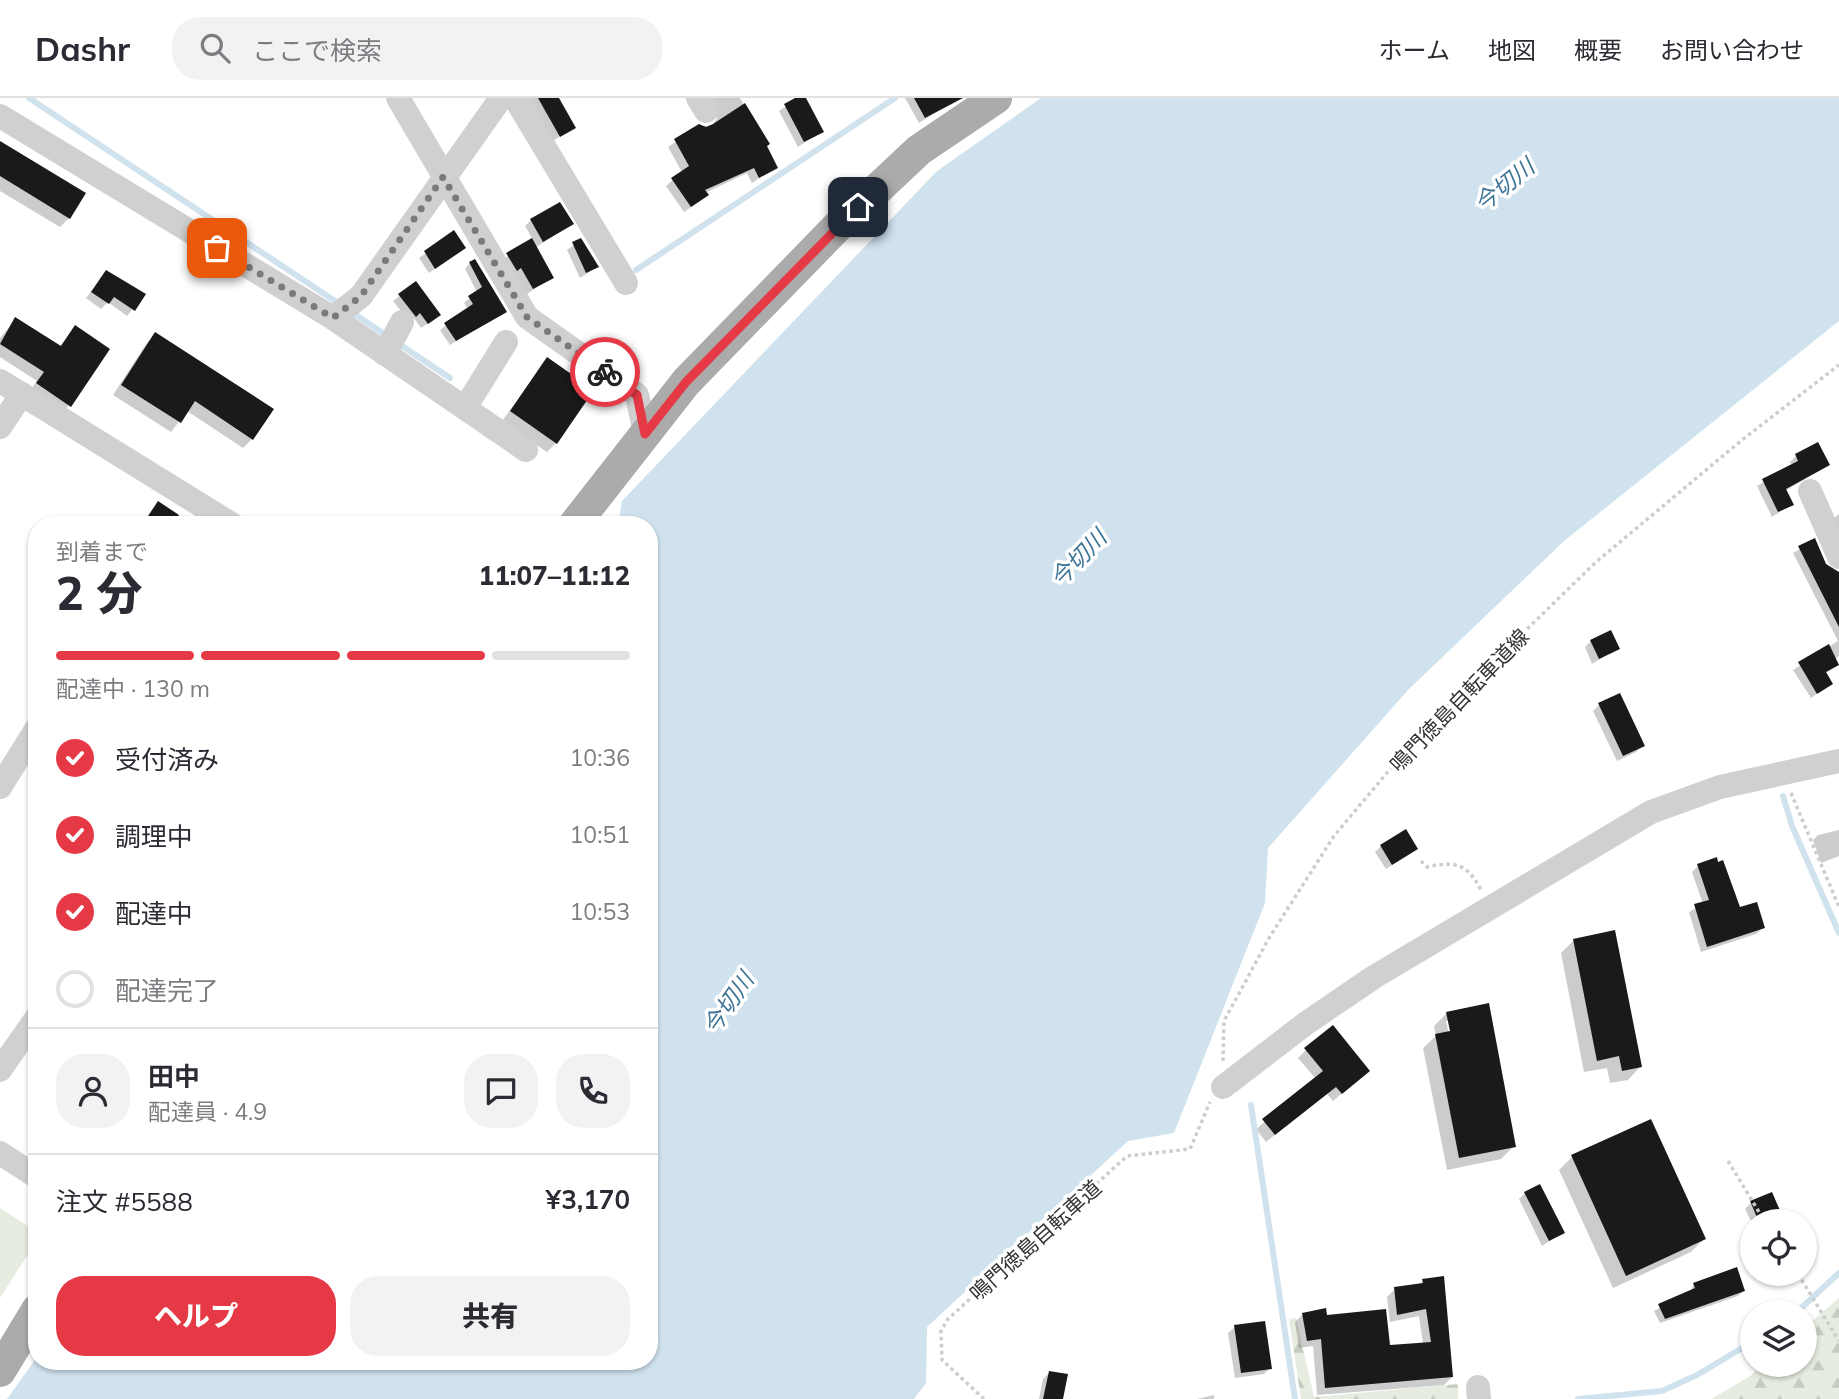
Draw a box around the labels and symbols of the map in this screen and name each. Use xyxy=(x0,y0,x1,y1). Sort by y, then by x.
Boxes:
water label: 今切川 xyxy=(1468,150,1542,218)
pin xyxy=(828,177,888,237)
pin xyxy=(187,218,247,278)
courier xyxy=(570,337,640,407)
water label: 今切川 xyxy=(1044,521,1114,593)
street label: 鳴門徳島自転車道線 xyxy=(1384,623,1534,777)
water label: 今切川 xyxy=(696,964,761,1040)
street label: 鳴門徳島自転車道 xyxy=(964,1174,1106,1306)

